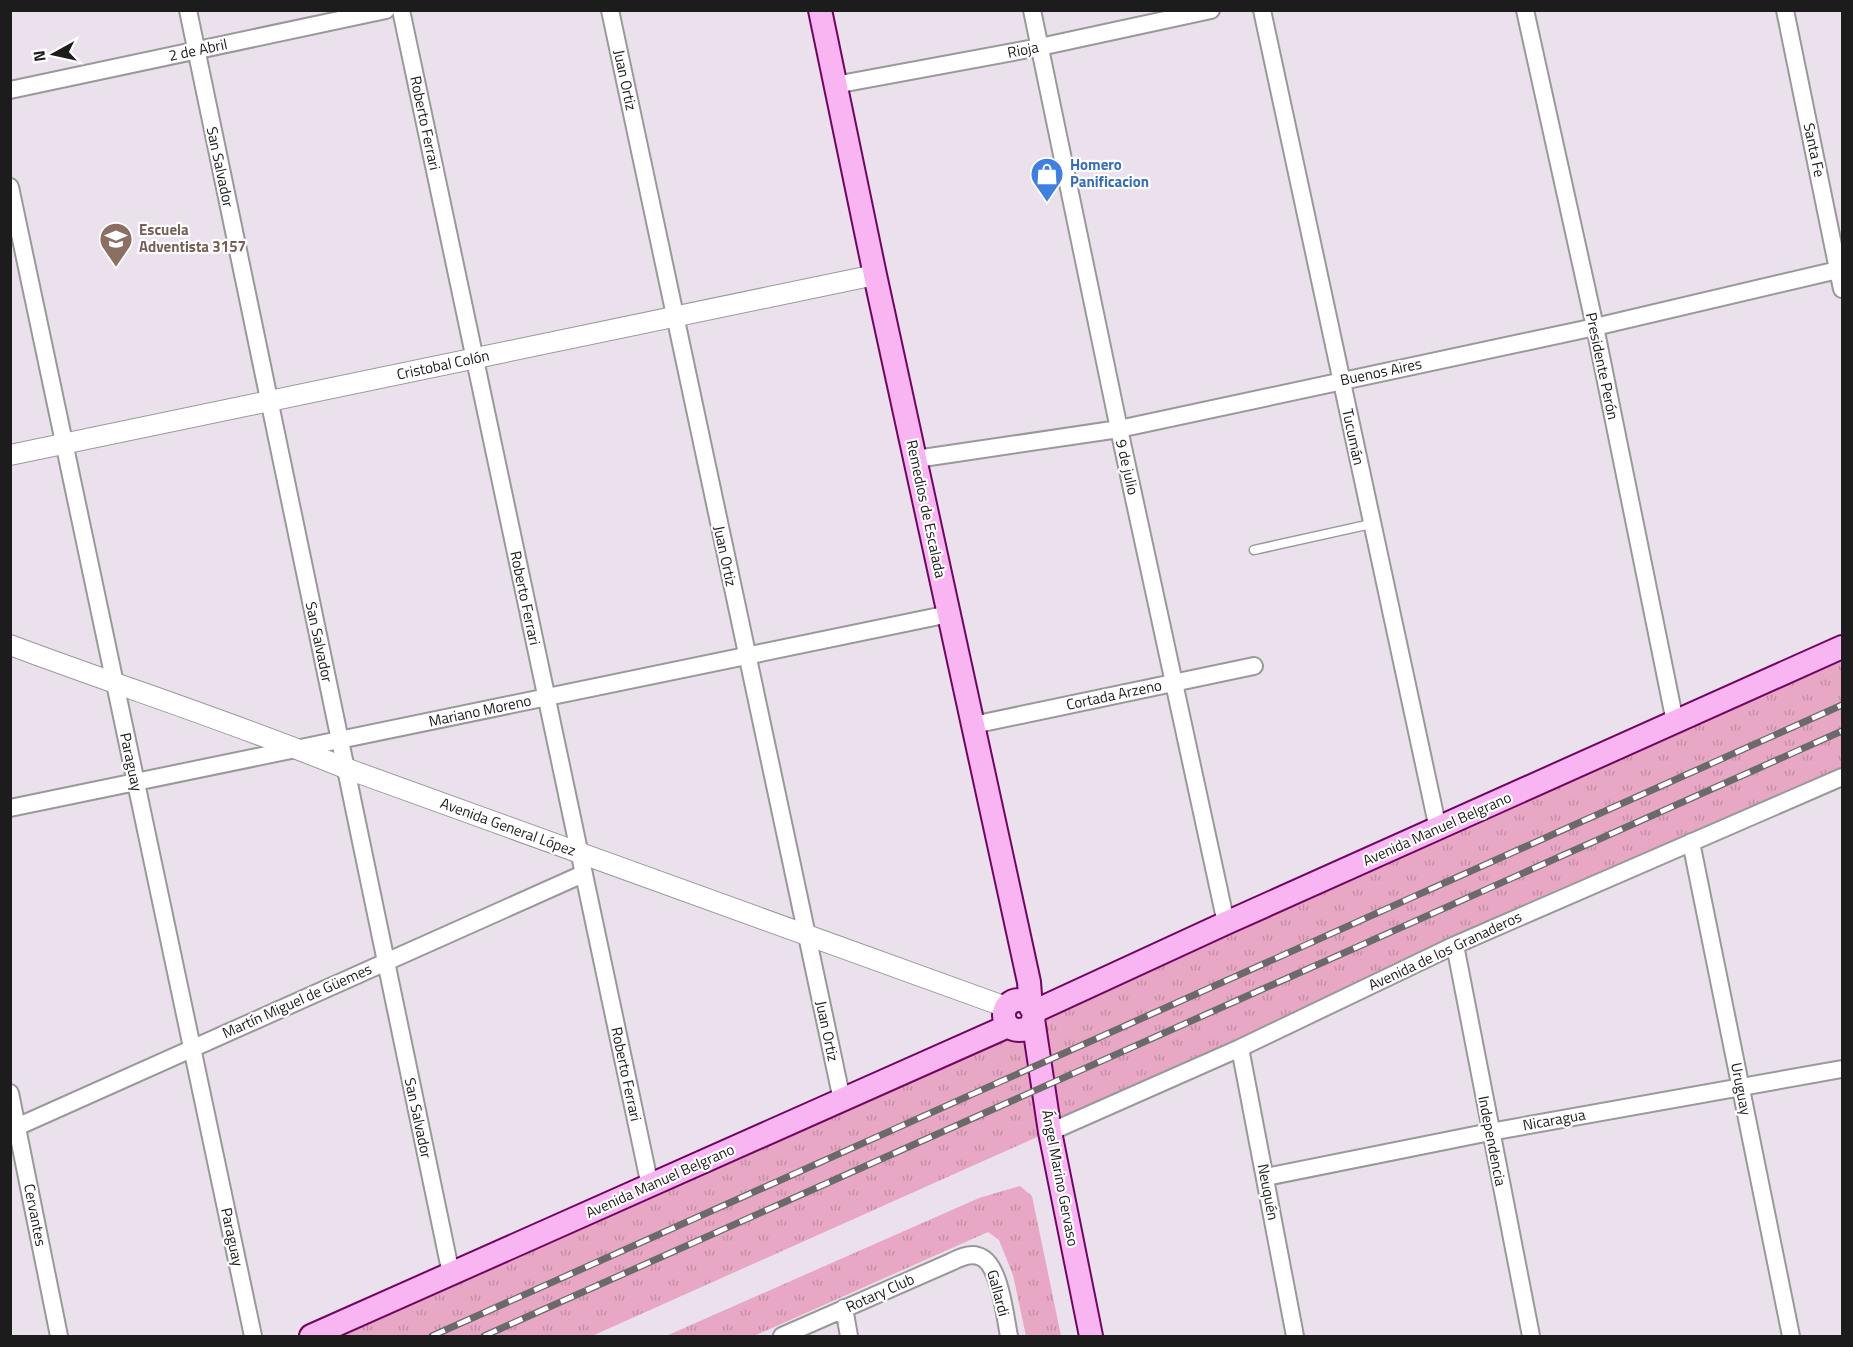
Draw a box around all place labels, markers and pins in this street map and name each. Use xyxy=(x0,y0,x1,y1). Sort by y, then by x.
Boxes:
place label: Homero Panificacion xyxy=(1070,153,1149,193)
shop icon: Homero Panificacion xyxy=(1029,156,1065,203)
place label: Escuela Adventista 3157 xyxy=(139,218,246,258)
school or university icon: Escuela Adventista 3157 xyxy=(98,221,134,268)

